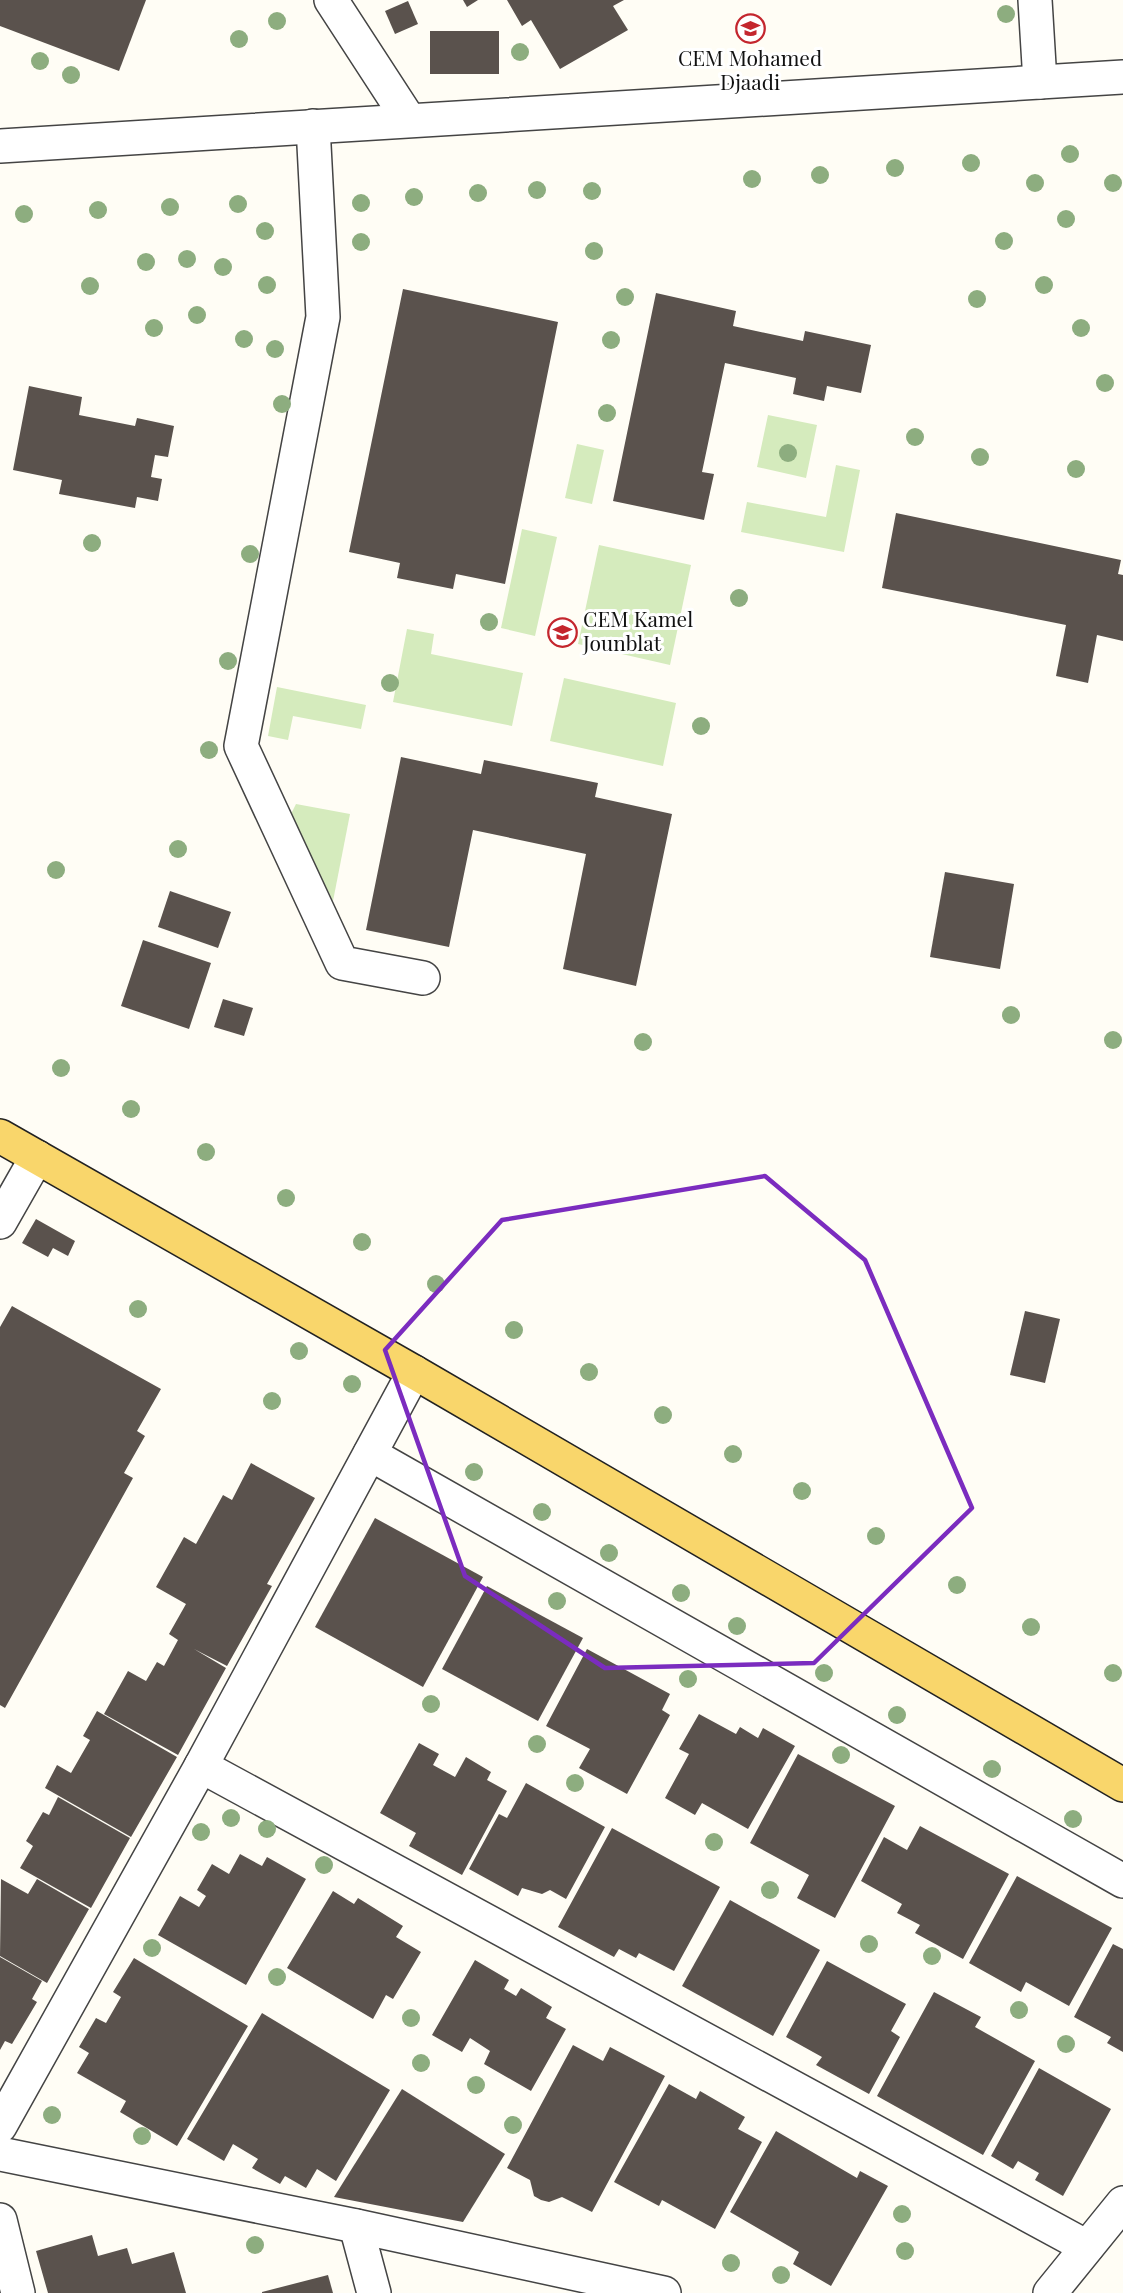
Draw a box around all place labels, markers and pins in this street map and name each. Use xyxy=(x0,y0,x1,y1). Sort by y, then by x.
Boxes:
school or university icon: CEM Mohamed Djaadi xyxy=(734,12,766,44)
place label: CEM Mohamed Djaadi xyxy=(678,43,822,95)
place label: CEM Kamel Jounblat xyxy=(582,604,693,656)
school or university icon: CEM Kamel Jounblat xyxy=(546,616,578,648)

